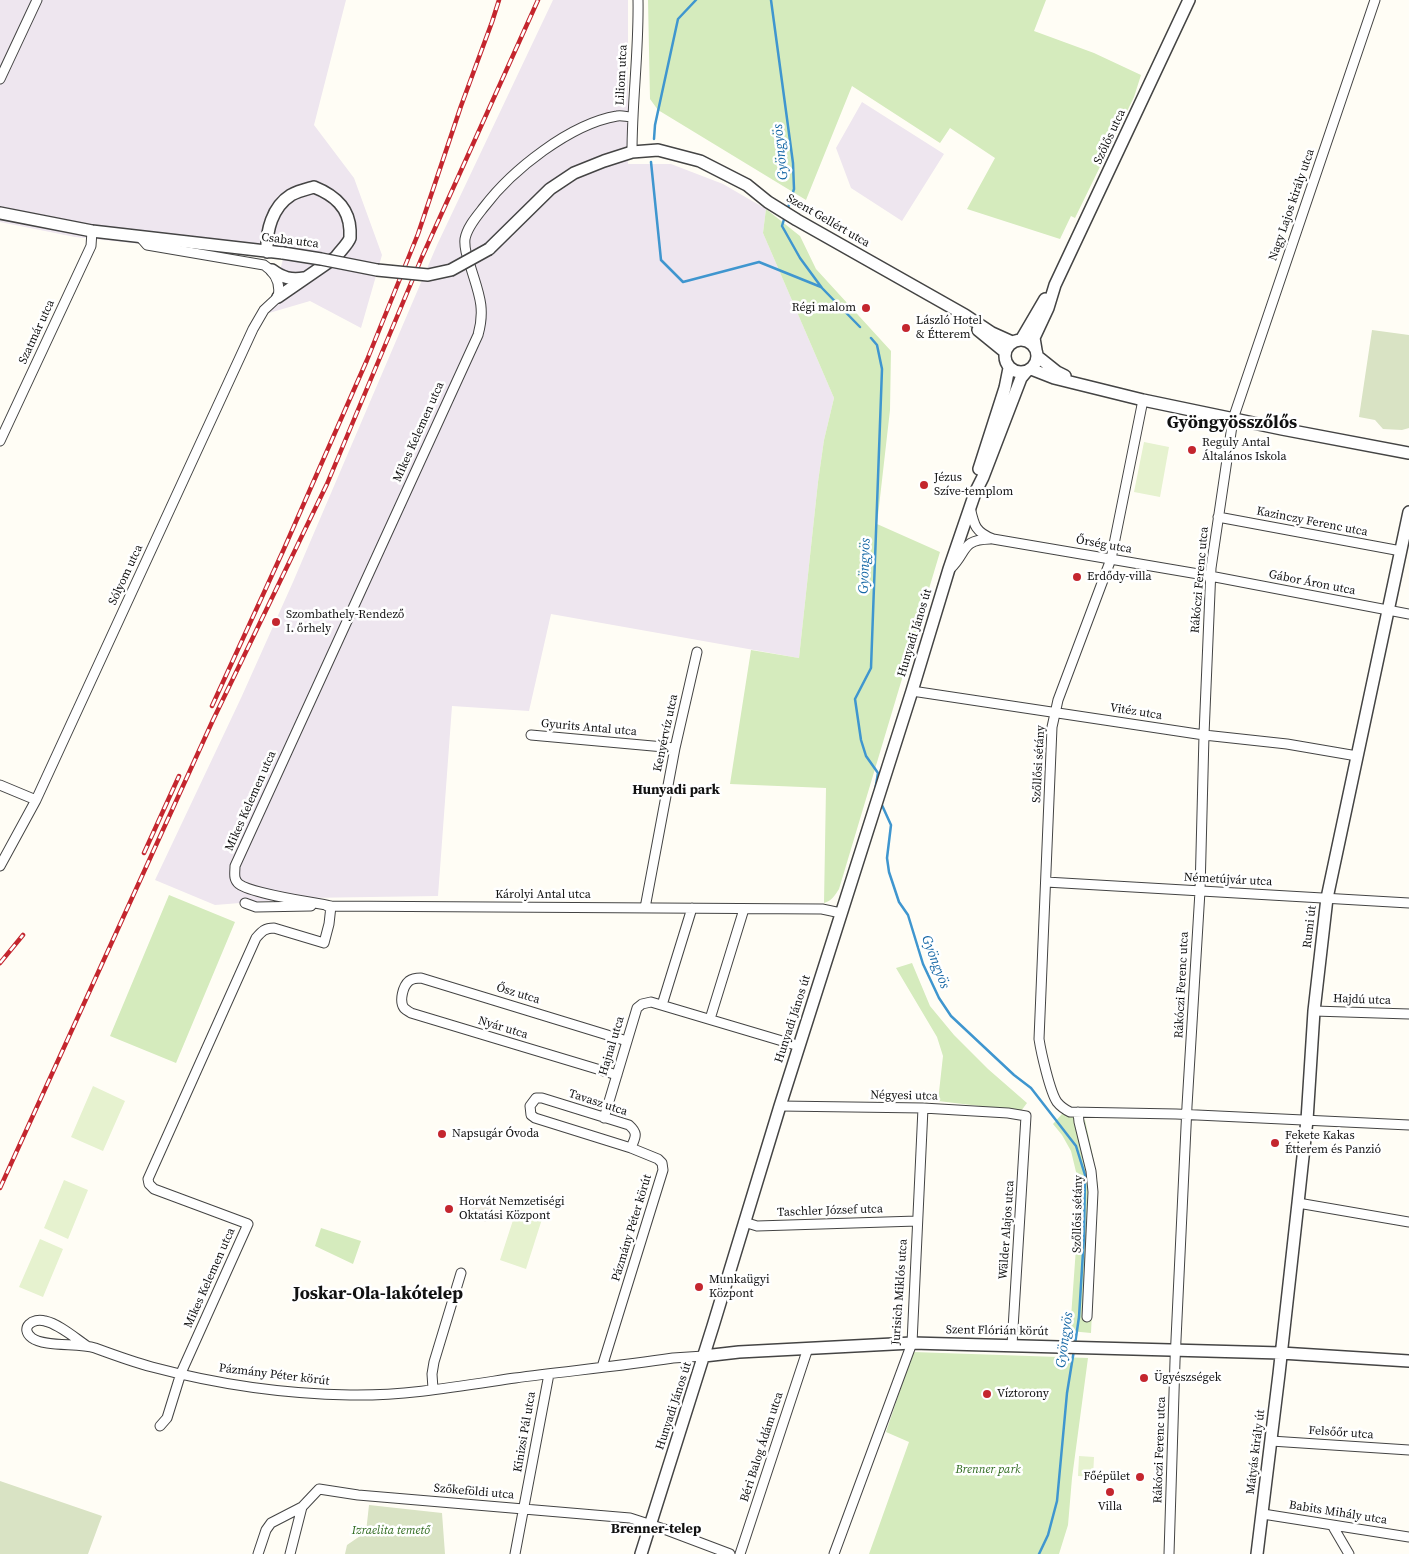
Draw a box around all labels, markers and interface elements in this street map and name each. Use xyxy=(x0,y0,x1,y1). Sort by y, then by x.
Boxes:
street label: Liliom utca xyxy=(613,44,631,106)
street label: Szőlős utca xyxy=(1091,107,1129,167)
water label: Gyöngyös xyxy=(770,123,792,181)
street label: Nagy Lajos király utca xyxy=(1266,147,1318,263)
street label: Szent Gellért utca xyxy=(784,191,872,251)
street label: Csaba utca xyxy=(261,230,319,252)
street label: Szatmár utca xyxy=(16,298,58,366)
place label: Régi malom xyxy=(792,301,856,315)
marker: Régi malom xyxy=(860,302,872,314)
place label: László Hotel & Étterem xyxy=(916,314,982,342)
marker: László Hotel & Étterem xyxy=(900,322,912,334)
street label: Mikes Kelemen utca xyxy=(390,380,448,484)
district label: Gyöngyösszőlős xyxy=(1167,412,1297,434)
place label: Reguly Antal Általános Iskola xyxy=(1202,436,1287,464)
marker: Reguly Antal Általános Iskola xyxy=(1186,444,1198,456)
place label: Jézus Szíve-templom xyxy=(934,471,1013,499)
marker: Jézus Szíve-templom xyxy=(918,479,930,491)
street label: Kazinczy Ferenc utca xyxy=(1255,504,1369,540)
street label: Rákóczi Ferenc utca xyxy=(1188,526,1212,634)
street label: Őrség utca xyxy=(1075,533,1133,557)
water label: Gyöngyös xyxy=(856,538,874,594)
street label: Sólyom utca xyxy=(106,542,146,608)
street label: Gábor Áron utca xyxy=(1267,568,1357,598)
place label: Erdődy-villa xyxy=(1087,570,1152,584)
marker: Erdődy-villa xyxy=(1071,571,1083,583)
street label: Hunyadi János út xyxy=(895,587,935,679)
place label: Szombathely-Rendező I. őrhely xyxy=(286,608,404,636)
marker: Szombathely-Rendező I. őrhely xyxy=(270,616,282,628)
street label: Kenyérvíz utca xyxy=(651,693,681,773)
street label: Vitéz utca xyxy=(1109,701,1163,723)
street label: Gyurits Antal utca xyxy=(540,717,638,739)
street label: Szőllősi sétány xyxy=(1030,725,1048,803)
street label: Mikes Kelemen utca xyxy=(222,749,280,853)
district label: Hunyadi park xyxy=(632,782,720,798)
street label: Németújvár utca xyxy=(1183,870,1273,890)
street label: Károlyi Antal utca xyxy=(495,888,591,902)
street label: Rumi út xyxy=(1300,905,1320,949)
street label: Rákóczi Ferenc utca xyxy=(1172,931,1192,1039)
water label: Gyöngyös xyxy=(917,933,953,991)
street label: Hunyadi János út xyxy=(772,973,814,1065)
street label: Ősz utca xyxy=(494,981,542,1007)
street label: Hajdú utca xyxy=(1333,992,1391,1008)
street label: Nyár utca xyxy=(476,1014,530,1042)
street label: Hajnal utca xyxy=(596,1015,628,1077)
street label: Tavasz utca xyxy=(567,1087,629,1119)
street label: Négyesi utca xyxy=(870,1088,938,1104)
place label: Napsugár Óvoda xyxy=(452,1127,539,1141)
marker: Napsugár Óvoda xyxy=(436,1128,448,1140)
place label: Fekete Kakas Étterem és Panzió xyxy=(1285,1129,1381,1157)
marker: Fekete Kakas Étterem és Panzió xyxy=(1269,1137,1281,1149)
street label: Pázmány Péter körút xyxy=(609,1173,655,1283)
street label: Szőllősi sétány xyxy=(1070,1175,1086,1253)
street label: Wälder Alajos utca xyxy=(996,1180,1018,1280)
place label: Horvát Nemzetiségi Oktatási Központ xyxy=(459,1195,564,1223)
street label: Taschler József utca xyxy=(777,1202,883,1220)
marker: Horvát Nemzetiségi Oktatási Központ xyxy=(443,1203,455,1215)
street label: Mikes Kelemen utca xyxy=(181,1226,239,1330)
street label: Jurisich Miklós utca xyxy=(889,1238,911,1346)
place label: Munkaügyi Központ xyxy=(709,1273,769,1301)
marker: Munkaügyi Központ xyxy=(693,1281,705,1293)
district label: Joskar-Ola-lakótelep xyxy=(293,1283,463,1305)
water label: Gyöngyös xyxy=(1053,1311,1077,1369)
street label: Szent Flórián körút xyxy=(946,1323,1048,1339)
street label: Hunyadi János út xyxy=(653,1360,695,1452)
street label: Pázmány Péter körút xyxy=(218,1361,330,1389)
place label: Ügyészségek xyxy=(1154,1371,1221,1385)
marker: Ügyészségek xyxy=(1138,1372,1150,1384)
place label: Víztorony xyxy=(997,1387,1049,1401)
marker: Víztorony xyxy=(981,1388,993,1400)
street label: Kinizsi Pál utca xyxy=(511,1390,539,1474)
street label: Béri Balog Ádám utca xyxy=(737,1390,787,1504)
street label: Rákóczi Ferenc utca xyxy=(1151,1396,1169,1504)
street label: Mátyás király út xyxy=(1244,1409,1268,1495)
street label: Felsőőr utca xyxy=(1308,1424,1374,1442)
park label: Brenner park xyxy=(955,1463,1021,1477)
place label: Főépület xyxy=(1083,1470,1130,1484)
marker: Főépület xyxy=(1134,1471,1146,1483)
street label: Szőkeföldi utca xyxy=(433,1481,515,1503)
marker: Villa xyxy=(1104,1486,1116,1498)
street label: Babits Mihály utca xyxy=(1288,1498,1388,1528)
place label: Villa xyxy=(1098,1500,1122,1514)
district label: Brenner-telep xyxy=(611,1521,701,1537)
park label: Izraelita temető xyxy=(352,1524,430,1538)

